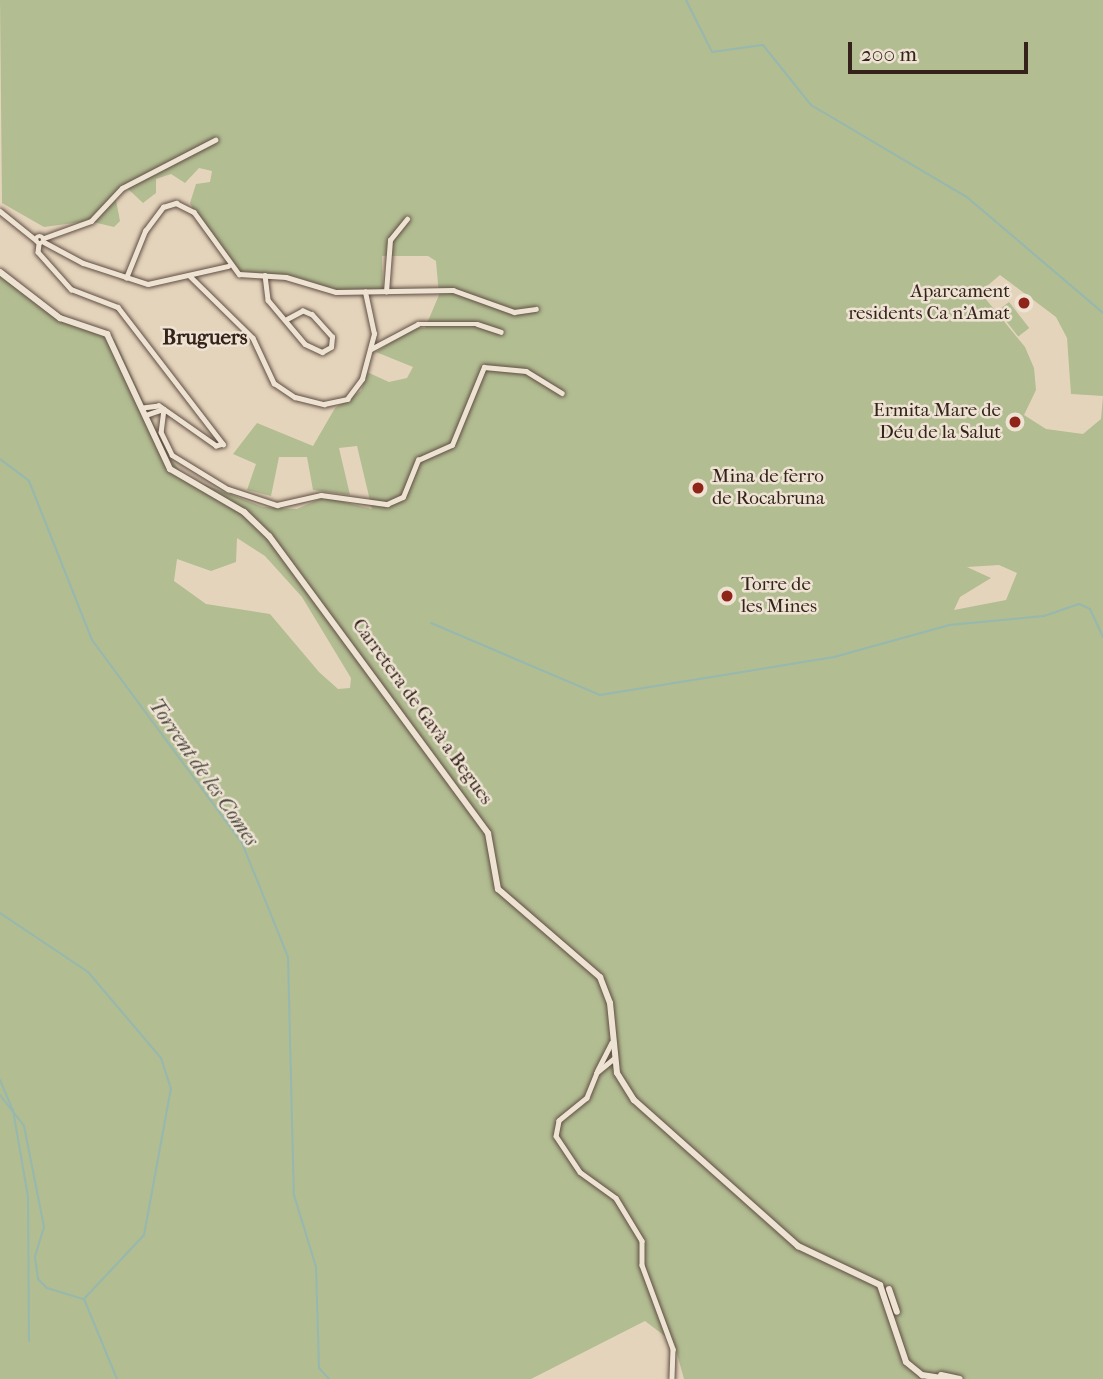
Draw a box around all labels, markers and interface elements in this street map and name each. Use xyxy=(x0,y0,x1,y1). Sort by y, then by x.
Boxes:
scale bar xyxy=(851,28,1031,72)
text: 200 m xyxy=(861,42,917,66)
place label: Aparcament residents Ca n'Amat xyxy=(848,281,1010,325)
marker: Aparcament residents Ca n'Amat xyxy=(1016,295,1032,311)
district label: Bruguers xyxy=(163,324,247,350)
place label: Ermita Mare de Déu de la Salut xyxy=(873,400,1001,444)
marker: Ermita Mare de Déu de la Salut xyxy=(1007,414,1023,430)
place label: Mina de ferro de Rocabruna xyxy=(712,466,825,510)
marker: Mina de ferro de Rocabruna xyxy=(690,480,706,496)
place label: Torre de les Mines xyxy=(741,574,817,618)
marker: Torre de les Mines xyxy=(719,588,735,604)
street label: Carretera de Gavà a Begues xyxy=(347,615,497,809)
water label: Torrent de les Comes xyxy=(144,693,264,851)

